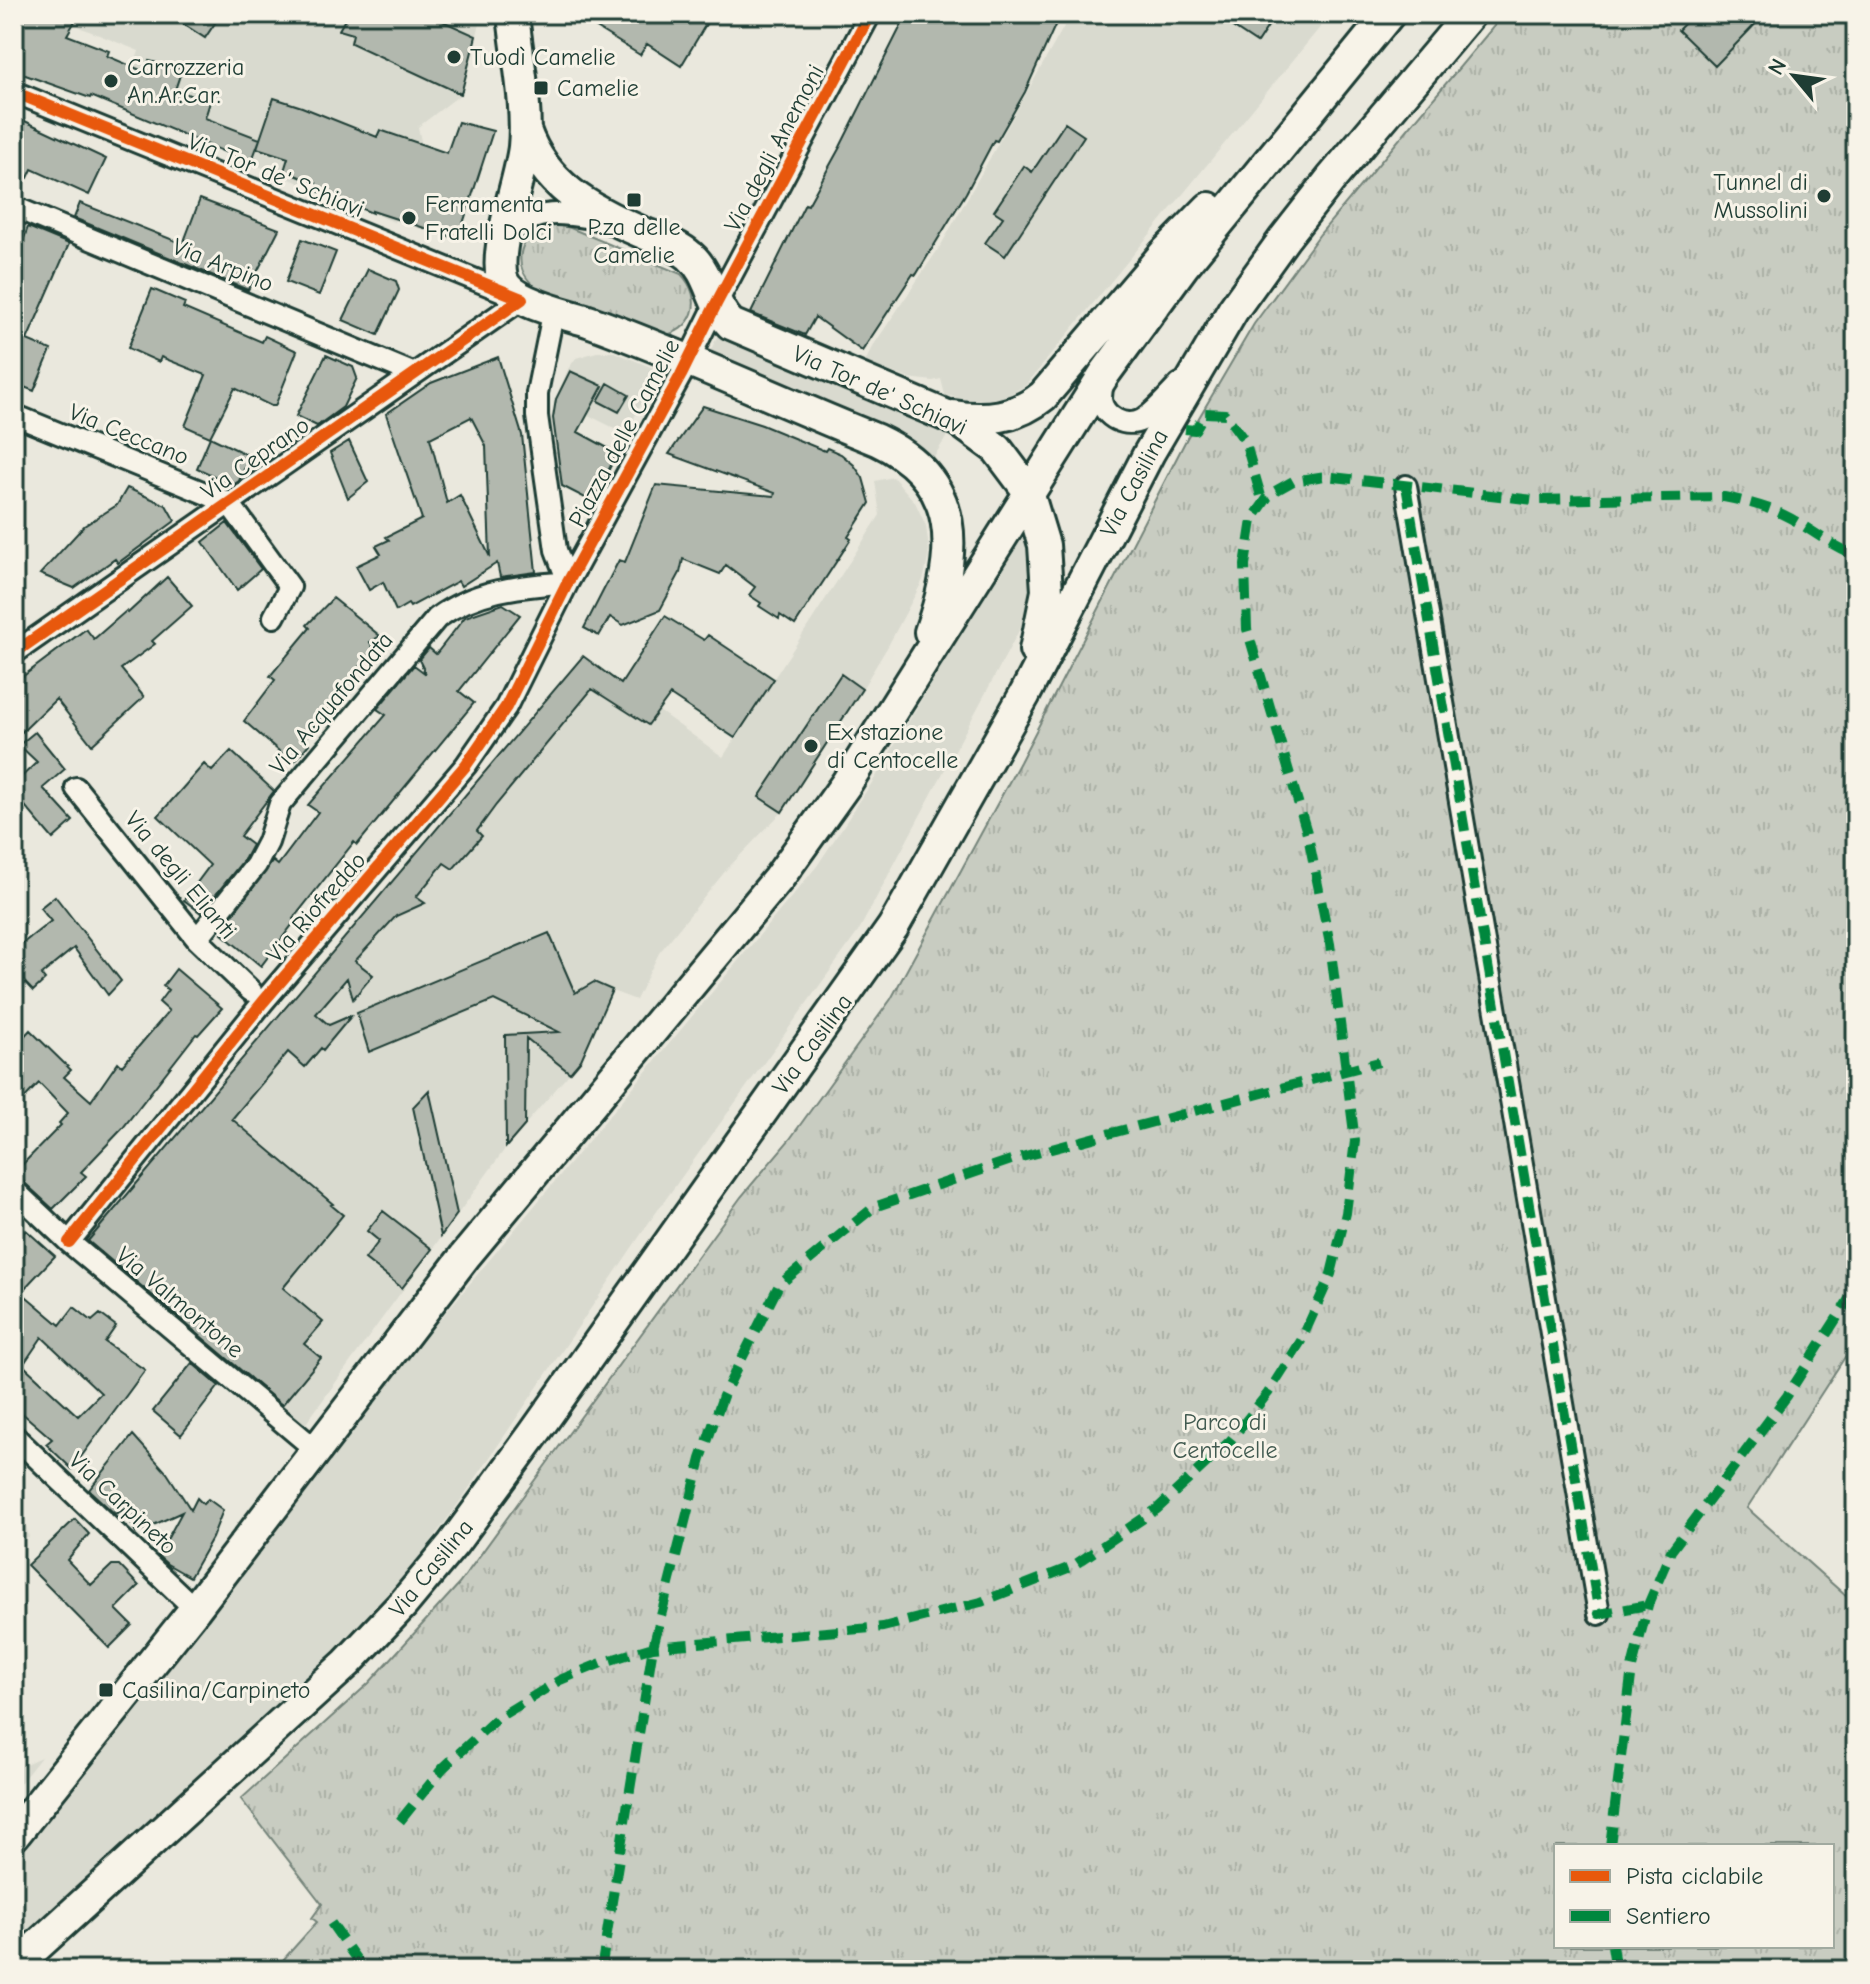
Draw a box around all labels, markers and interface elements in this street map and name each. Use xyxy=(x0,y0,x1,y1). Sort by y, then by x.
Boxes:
north arrow xyxy=(1754,36,1834,116)
place label: Tuodì Camelie xyxy=(470,43,615,71)
marker: Tuodì Camelie xyxy=(445,48,463,66)
place label: Carrozzeria An.Ar.Car. xyxy=(127,53,244,109)
text: N xyxy=(1763,54,1792,79)
street label: Via degli Anemoni xyxy=(718,60,830,236)
marker: Carrozzeria An.Ar.Car. xyxy=(102,72,120,90)
place label: Camelie xyxy=(557,74,639,102)
marker: Camelie xyxy=(532,79,550,97)
street label: Via Tor de' Schiavi xyxy=(184,127,368,223)
place label: Tunnel di Mussolini xyxy=(1713,168,1808,224)
marker: Tunnel di Mussolini xyxy=(1815,187,1833,205)
place label: Ferramenta Fratelli Dolci xyxy=(425,190,553,246)
marker: P.za delle Camelie xyxy=(625,191,643,209)
marker: Ferramenta Fratelli Dolci xyxy=(400,209,418,227)
place label: P.za delle Camelie xyxy=(587,213,681,269)
street label: Via Arpino xyxy=(168,232,278,298)
street label: Piazza delle Camelie xyxy=(563,334,685,532)
street label: Via Tor de' Schiavi xyxy=(789,339,971,441)
street label: Via Ceccano xyxy=(65,397,193,471)
street label: Via Ceprano xyxy=(196,410,314,506)
street label: Via Casilina xyxy=(1094,424,1174,542)
street label: Via Acquafondata xyxy=(263,626,399,780)
place label: Ex stazione di Centocelle xyxy=(827,718,958,774)
marker: Ex stazione di Centocelle xyxy=(802,737,820,755)
street label: Via degli Elianti xyxy=(119,805,243,945)
street label: Via Riofreddo xyxy=(260,846,372,968)
street label: Via Casilina xyxy=(766,988,858,1100)
street label: Via Valmontone xyxy=(111,1241,249,1363)
park label: Parco di Centocelle xyxy=(1172,1408,1278,1464)
street label: Via Carpineto xyxy=(63,1446,183,1560)
street label: Via Casilina xyxy=(383,1513,479,1623)
place label: Casilina/Carpineto xyxy=(122,1676,310,1704)
marker: Casilina/Carpineto xyxy=(97,1681,115,1699)
legend xyxy=(1554,1844,1834,1948)
text: Pista ciclabile xyxy=(1626,1862,1763,1890)
text: Sentiero xyxy=(1626,1902,1711,1930)

